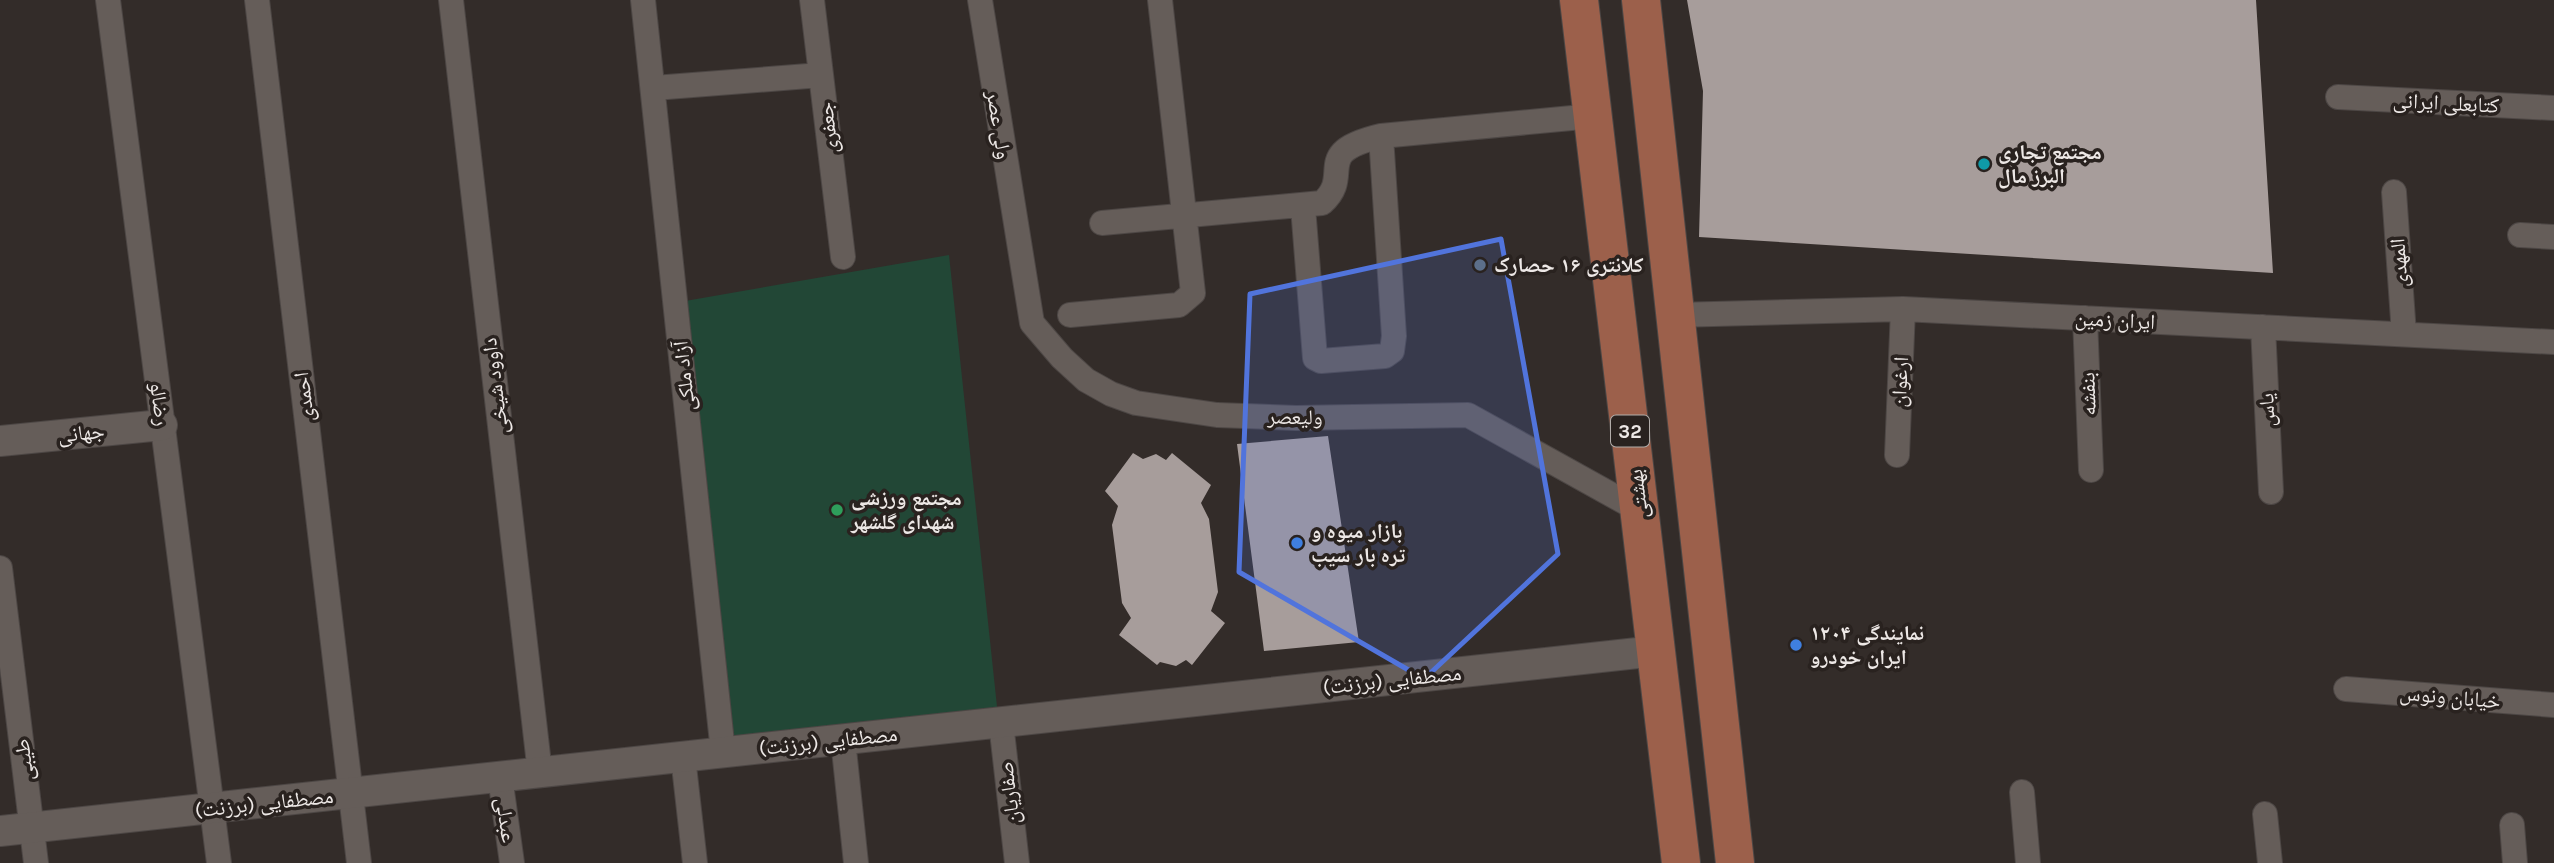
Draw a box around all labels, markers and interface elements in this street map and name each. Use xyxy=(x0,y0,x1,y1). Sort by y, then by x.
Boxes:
street label: ولی عصر xyxy=(981,88,1016,161)
street label: کتابعلی ایرانی xyxy=(2392,88,2500,119)
street label: جعفری xyxy=(813,101,843,155)
place label: مجتمع تجاری البرز مال xyxy=(1998,140,2102,189)
marker: مجتمع تجاری البرز مال xyxy=(1976,156,1992,172)
street label: المهدی xyxy=(2385,238,2413,288)
place label: کلانتری ۱۶ حصارک xyxy=(1494,253,1644,277)
marker: کلانتری ۱۶ حصارک xyxy=(1472,257,1488,273)
street label: ایران زمین xyxy=(2074,306,2156,335)
street label: داوود شیخی xyxy=(477,336,514,436)
street label: آزاد ملکی xyxy=(668,339,701,412)
street label: ارغوان xyxy=(1887,356,1913,408)
street label: احمدی xyxy=(289,371,319,423)
street label: بنفشه xyxy=(2075,372,2101,416)
street label: رضالو xyxy=(145,381,175,427)
street label: یاس xyxy=(2254,392,2281,428)
street label: ولیعصر xyxy=(1266,405,1323,429)
road number: 32 xyxy=(1611,416,1649,446)
street label: جهانی xyxy=(56,419,106,448)
street label: بهشتی xyxy=(1623,468,1654,520)
place label: مجتمع ورزشی شهدای گلشهر xyxy=(850,486,962,534)
marker: مجتمع ورزشی شهدای گلشهر xyxy=(829,502,845,518)
place label: بازار میوه و تره بار سیب xyxy=(1311,519,1406,567)
marker: بازار میوه و تره بار سیب xyxy=(1289,535,1305,551)
place label: ۱۲۰۴ نمایندگی ایران خودرو xyxy=(1810,621,1924,669)
marker: ۱۲۰۴ نمایندگی ایران خودرو xyxy=(1788,637,1804,653)
street label: مصطفایی (برزنت) xyxy=(1321,661,1463,700)
street label: خیابان ونوس xyxy=(2398,681,2502,714)
street label: مصطفایی (برزنت) xyxy=(757,722,899,761)
street label: طیبی xyxy=(10,738,39,782)
street label: صفاریان xyxy=(993,760,1025,826)
street label: مصطفایی (برزنت) xyxy=(193,784,335,823)
street label: عبدلی xyxy=(490,796,521,845)

